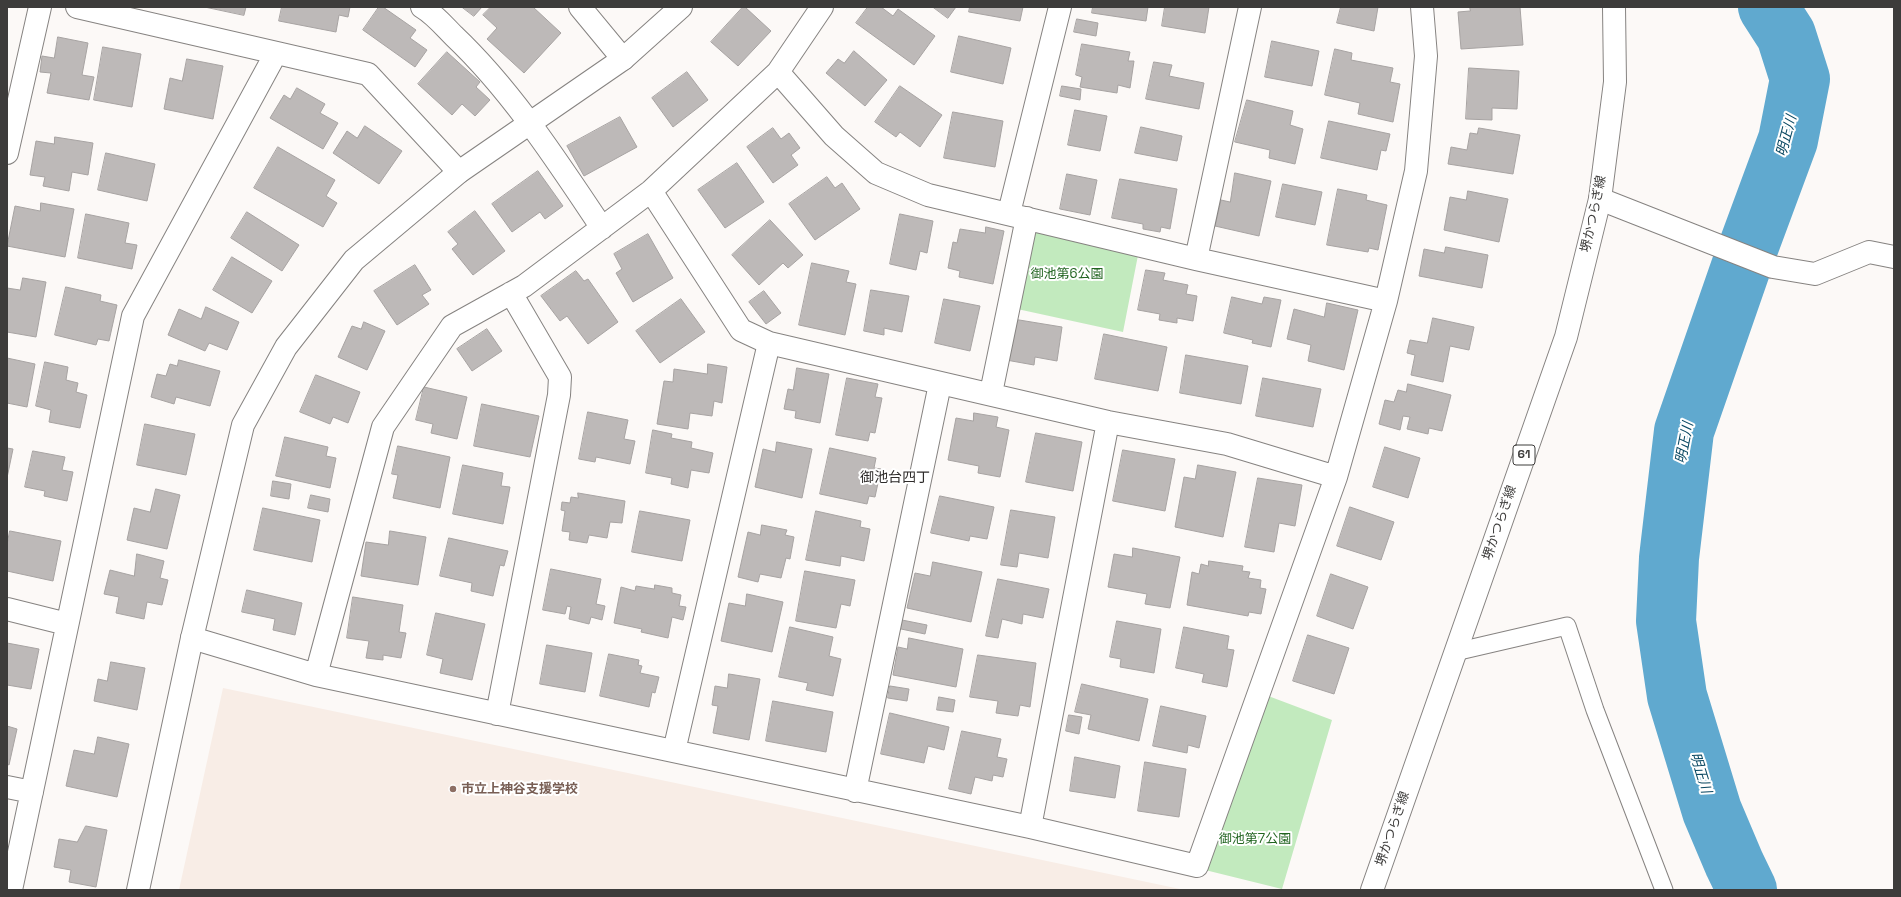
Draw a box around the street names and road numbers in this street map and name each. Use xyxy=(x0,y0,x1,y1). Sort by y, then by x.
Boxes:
street label: 堺かつらぎ線 xyxy=(1578,174,1610,254)
road number: 61 xyxy=(1513,445,1535,465)
street label: 堺かつらぎ線 xyxy=(1480,484,1520,562)
street label: 堺かつらぎ線 xyxy=(1373,790,1413,868)

